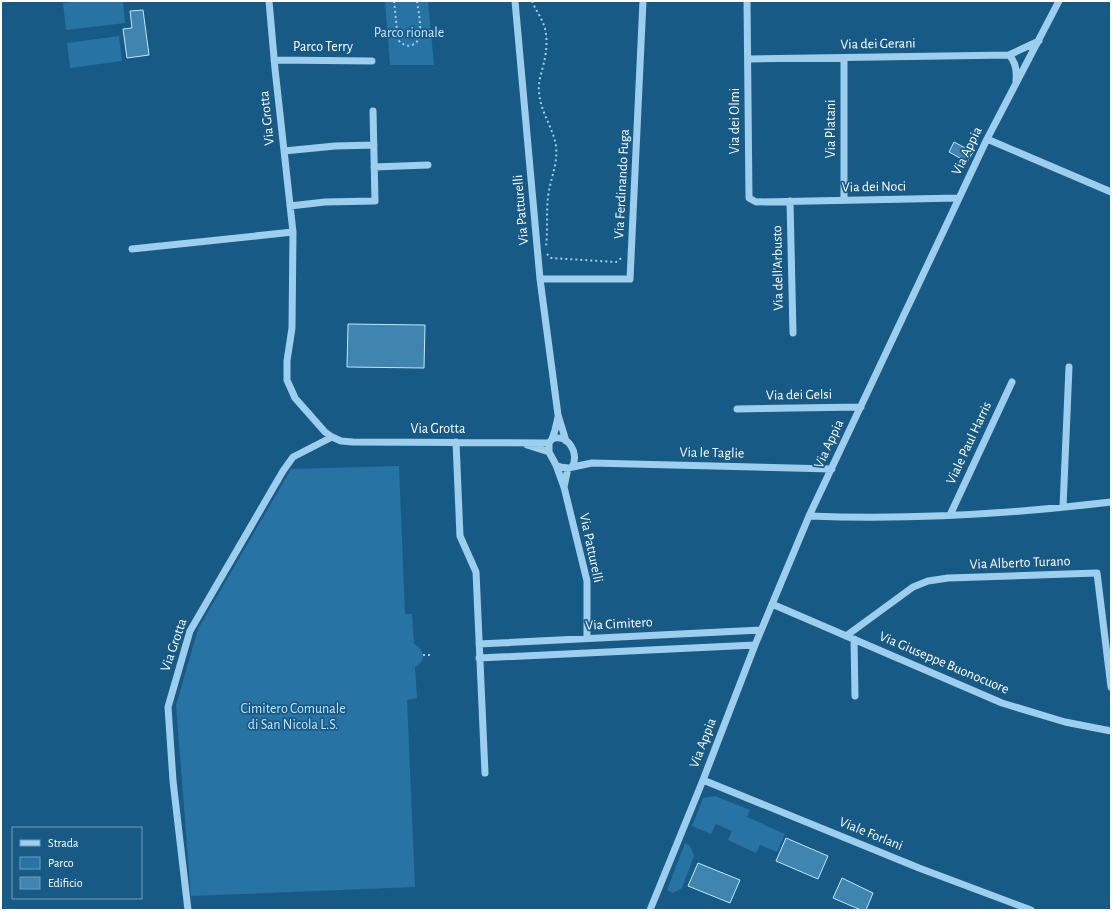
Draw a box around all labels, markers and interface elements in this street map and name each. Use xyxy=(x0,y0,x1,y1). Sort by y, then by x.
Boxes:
park label: Parco rionale xyxy=(374,26,444,40)
street label: Via dei Gerani xyxy=(840,36,916,52)
street label: Parco Terry xyxy=(293,40,353,54)
street label: Via dei Olmi xyxy=(728,88,742,154)
street label: Via Grotta xyxy=(257,89,277,146)
street label: Via Platani xyxy=(824,100,838,158)
street label: Via Appia xyxy=(949,124,985,177)
street label: Via Ferdinando Fuga xyxy=(612,128,632,239)
street label: Via Patturelli xyxy=(511,174,531,246)
street label: Via dei Noci xyxy=(842,179,906,195)
street label: Via dell'Arbusto xyxy=(770,225,786,311)
street label: Via dei Gelsi xyxy=(766,387,832,403)
street label: Viale Paul Harris xyxy=(944,399,994,487)
street label: Via Appia xyxy=(812,417,847,471)
street label: Via Grotta xyxy=(411,422,466,436)
street label: Via le Taglie xyxy=(679,445,745,461)
street label: Via Patturelli xyxy=(577,512,605,584)
street label: Via Alberto Turano xyxy=(969,554,1071,572)
street label: Via Cimitero xyxy=(585,615,653,633)
street label: Via Grotta xyxy=(158,616,190,673)
street label: Via Giuseppe Buonocuore xyxy=(877,629,1011,697)
park label: Cimitero Comunale di San Nicola L.S. xyxy=(240,702,346,732)
street label: Via Appia xyxy=(687,716,719,770)
street label: Viale Forlani xyxy=(837,815,905,853)
legend xyxy=(12,827,142,899)
text: Strada xyxy=(48,837,79,849)
text: Parco xyxy=(48,857,74,869)
text: Edificio xyxy=(48,877,83,889)

